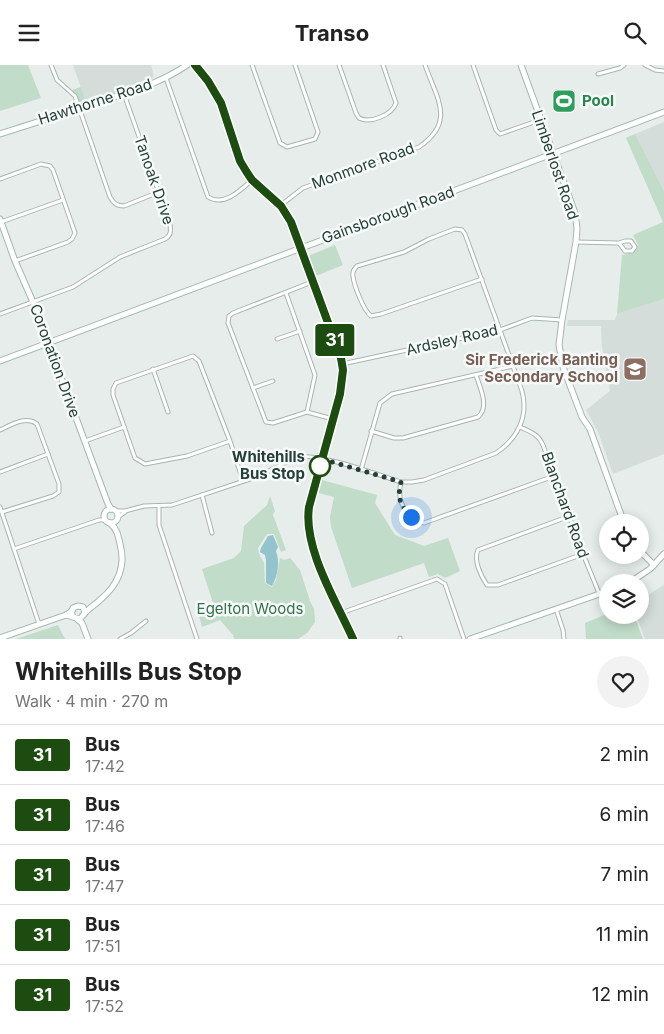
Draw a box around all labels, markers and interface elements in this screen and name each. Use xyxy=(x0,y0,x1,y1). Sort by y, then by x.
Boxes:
icon: menu xyxy=(15,19,43,47)
icon: search xyxy=(621,19,649,47)
text: Transo xyxy=(295,20,369,46)
street label: Hawthorne Road xyxy=(36,74,154,129)
sports icon: Pool xyxy=(551,88,577,114)
place label: Pool xyxy=(582,91,614,110)
street label: Limberlost Road xyxy=(528,107,583,222)
street label: Tanoak Drive xyxy=(130,133,179,227)
street label: Monmore Road xyxy=(309,138,417,193)
street label: Gainsborough Road xyxy=(319,182,457,247)
street label: Coronation Drive xyxy=(26,301,85,420)
street label: Ardsley Road xyxy=(404,320,500,359)
line badge: 31 xyxy=(312,324,358,356)
text: 31 xyxy=(325,329,345,350)
place label: Sir Frederick Banting Secondary School xyxy=(465,350,618,386)
school or university icon: Sir Frederick Banting Secondary School xyxy=(622,356,648,382)
place label: Whitehills Bus Stop xyxy=(232,447,305,483)
street label: Blanchard Road xyxy=(537,449,593,561)
marker: Whitehills Bus Stop xyxy=(309,455,331,477)
your location xyxy=(399,505,424,530)
map controls xyxy=(599,514,649,624)
button: locate xyxy=(599,514,649,564)
button: layers xyxy=(599,574,649,624)
park label: Egelton Woods xyxy=(197,599,303,618)
button: heart xyxy=(597,656,649,708)
text: Whitehills Bus Stop xyxy=(15,657,242,686)
text: Walk · 4 min · 270 m xyxy=(15,691,168,711)
text: Bus xyxy=(85,733,120,756)
text: 2 min xyxy=(600,743,649,766)
text: 31 xyxy=(33,744,52,765)
text: 17:42 xyxy=(85,756,125,776)
text: Bus xyxy=(85,793,120,816)
text: 6 min xyxy=(599,803,649,826)
text: 31 xyxy=(33,804,52,825)
text: 17:46 xyxy=(85,816,125,836)
text: Bus xyxy=(85,853,120,876)
text: 7 min xyxy=(600,863,649,886)
text: 31 xyxy=(33,864,52,885)
text: 17:47 xyxy=(85,876,124,896)
text: Bus xyxy=(85,913,120,936)
text: 11 min xyxy=(596,923,649,946)
text: 31 xyxy=(33,924,52,945)
text: 17:51 xyxy=(85,936,121,956)
text: Bus xyxy=(85,973,120,996)
text: 12 min xyxy=(592,983,649,1006)
text: 31 xyxy=(33,984,52,1005)
text: 17:52 xyxy=(85,996,124,1016)

